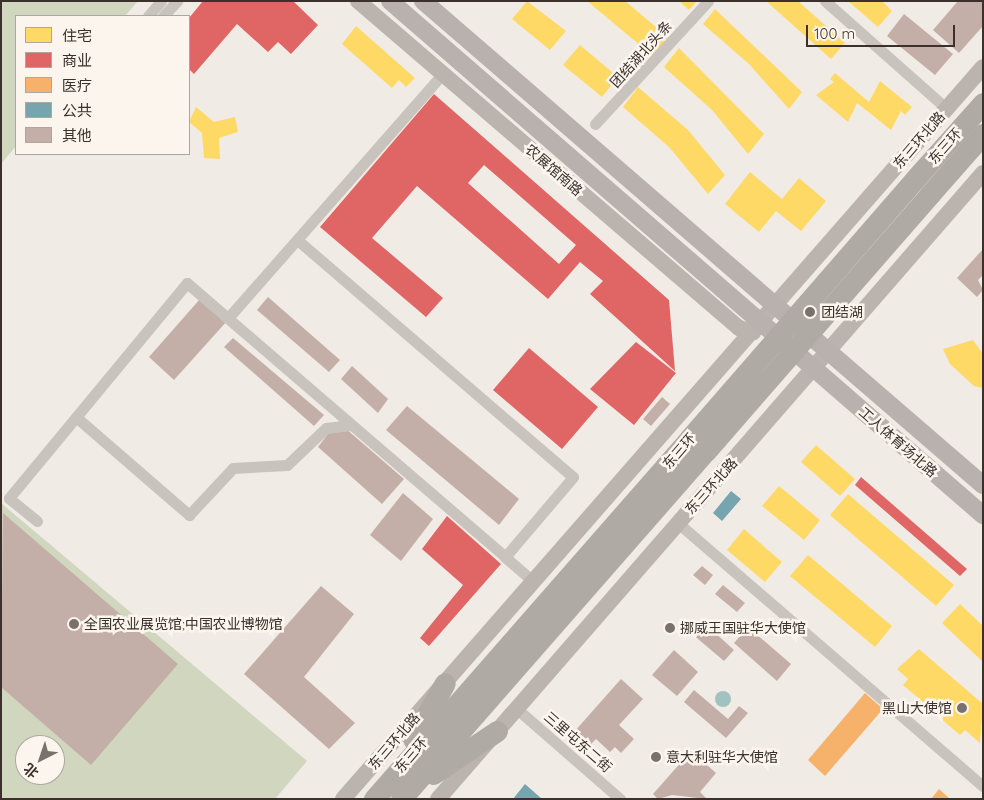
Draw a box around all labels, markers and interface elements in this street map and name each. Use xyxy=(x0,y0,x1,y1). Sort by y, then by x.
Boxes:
legend xyxy=(15,15,190,155)
scale bar xyxy=(809,15,958,47)
street label: 团结湖北头条 xyxy=(607,17,675,91)
text: 100 m xyxy=(814,24,855,43)
text: 住宅 xyxy=(62,26,92,45)
text: 商业 xyxy=(62,51,92,70)
text: 医疗 xyxy=(62,76,92,95)
text: 公共 xyxy=(62,101,92,120)
street label: 东三环北路 xyxy=(890,108,948,172)
street label: 东三环 xyxy=(925,125,965,167)
text: 其他 xyxy=(62,126,92,145)
street label: 农展馆南路 xyxy=(522,141,586,199)
place label: 团结湖 xyxy=(821,304,863,320)
marker: 团结湖 xyxy=(803,305,817,319)
street label: 工人体育场北路 xyxy=(856,404,940,480)
street label: 东三环 xyxy=(659,430,699,472)
street label: 东三环北路 xyxy=(681,454,741,518)
place label: 全国农业展览馆;中国农业博物馆 xyxy=(84,616,283,632)
marker: 全国农业展览馆;中国农业博物馆 xyxy=(68,618,80,630)
place label: 挪威王国驻华大使馆 xyxy=(680,620,806,636)
marker: 挪威王国驻华大使馆 xyxy=(664,622,676,634)
place label: 黑山大使馆 xyxy=(882,700,952,716)
marker: 黑山大使馆 xyxy=(956,702,968,714)
street label: 三里屯东二街 xyxy=(541,708,615,776)
street label: 东三环北路 xyxy=(365,709,423,773)
street label: 东三环 xyxy=(391,734,431,776)
north arrow xyxy=(15,735,65,785)
place label: 意大利驻华大使馆 xyxy=(666,749,778,765)
marker: 意大利驻华大使馆 xyxy=(650,751,662,763)
text: 北 xyxy=(20,759,42,782)

